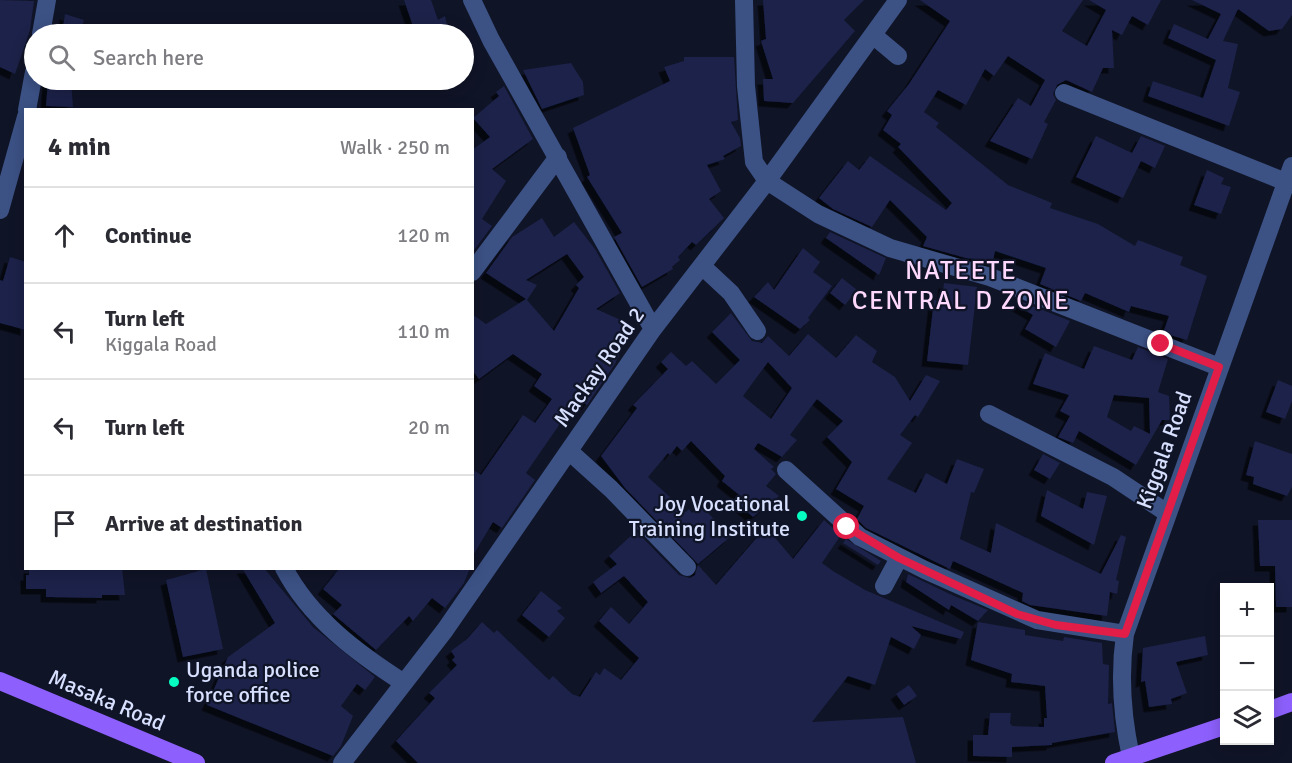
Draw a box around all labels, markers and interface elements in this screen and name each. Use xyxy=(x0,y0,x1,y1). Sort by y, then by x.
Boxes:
search box xyxy=(24,24,474,90)
icon: search xyxy=(45,41,78,74)
text: Search here xyxy=(93,44,204,71)
text: 4 min xyxy=(48,131,111,163)
text: Walk · 250 m xyxy=(340,135,450,160)
icon: ahead xyxy=(48,219,81,252)
text: Continue xyxy=(105,222,192,249)
text: 120 m xyxy=(397,223,450,248)
district label: NATEETE CENTRAL D ZONE xyxy=(852,255,1070,317)
street label: Mackay Road 2 xyxy=(548,302,650,432)
text: Turn left xyxy=(105,305,185,332)
icon: left xyxy=(48,315,81,348)
text: 110 m xyxy=(397,319,450,344)
route end xyxy=(1147,330,1173,356)
text: Kiggala Road xyxy=(105,332,217,357)
street label: Kiggala Road xyxy=(1130,388,1198,512)
icon: left xyxy=(48,411,81,444)
text: Turn left xyxy=(105,414,185,441)
text: 20 m xyxy=(408,415,450,440)
place label: Joy Vocational Training Institute xyxy=(629,490,790,542)
icon: arrive xyxy=(48,507,81,540)
marker: Joy Vocational Training Institute xyxy=(795,509,809,523)
text: Arrive at destination xyxy=(105,510,302,537)
route start xyxy=(833,513,859,539)
map controls xyxy=(1220,583,1274,745)
button: + xyxy=(1220,583,1274,637)
button: − xyxy=(1220,637,1274,691)
place label: Uganda police force office xyxy=(186,656,320,708)
street label: Masaka Road xyxy=(45,663,169,737)
marker: Uganda police force office xyxy=(167,675,181,689)
button: layers xyxy=(1220,691,1274,745)

